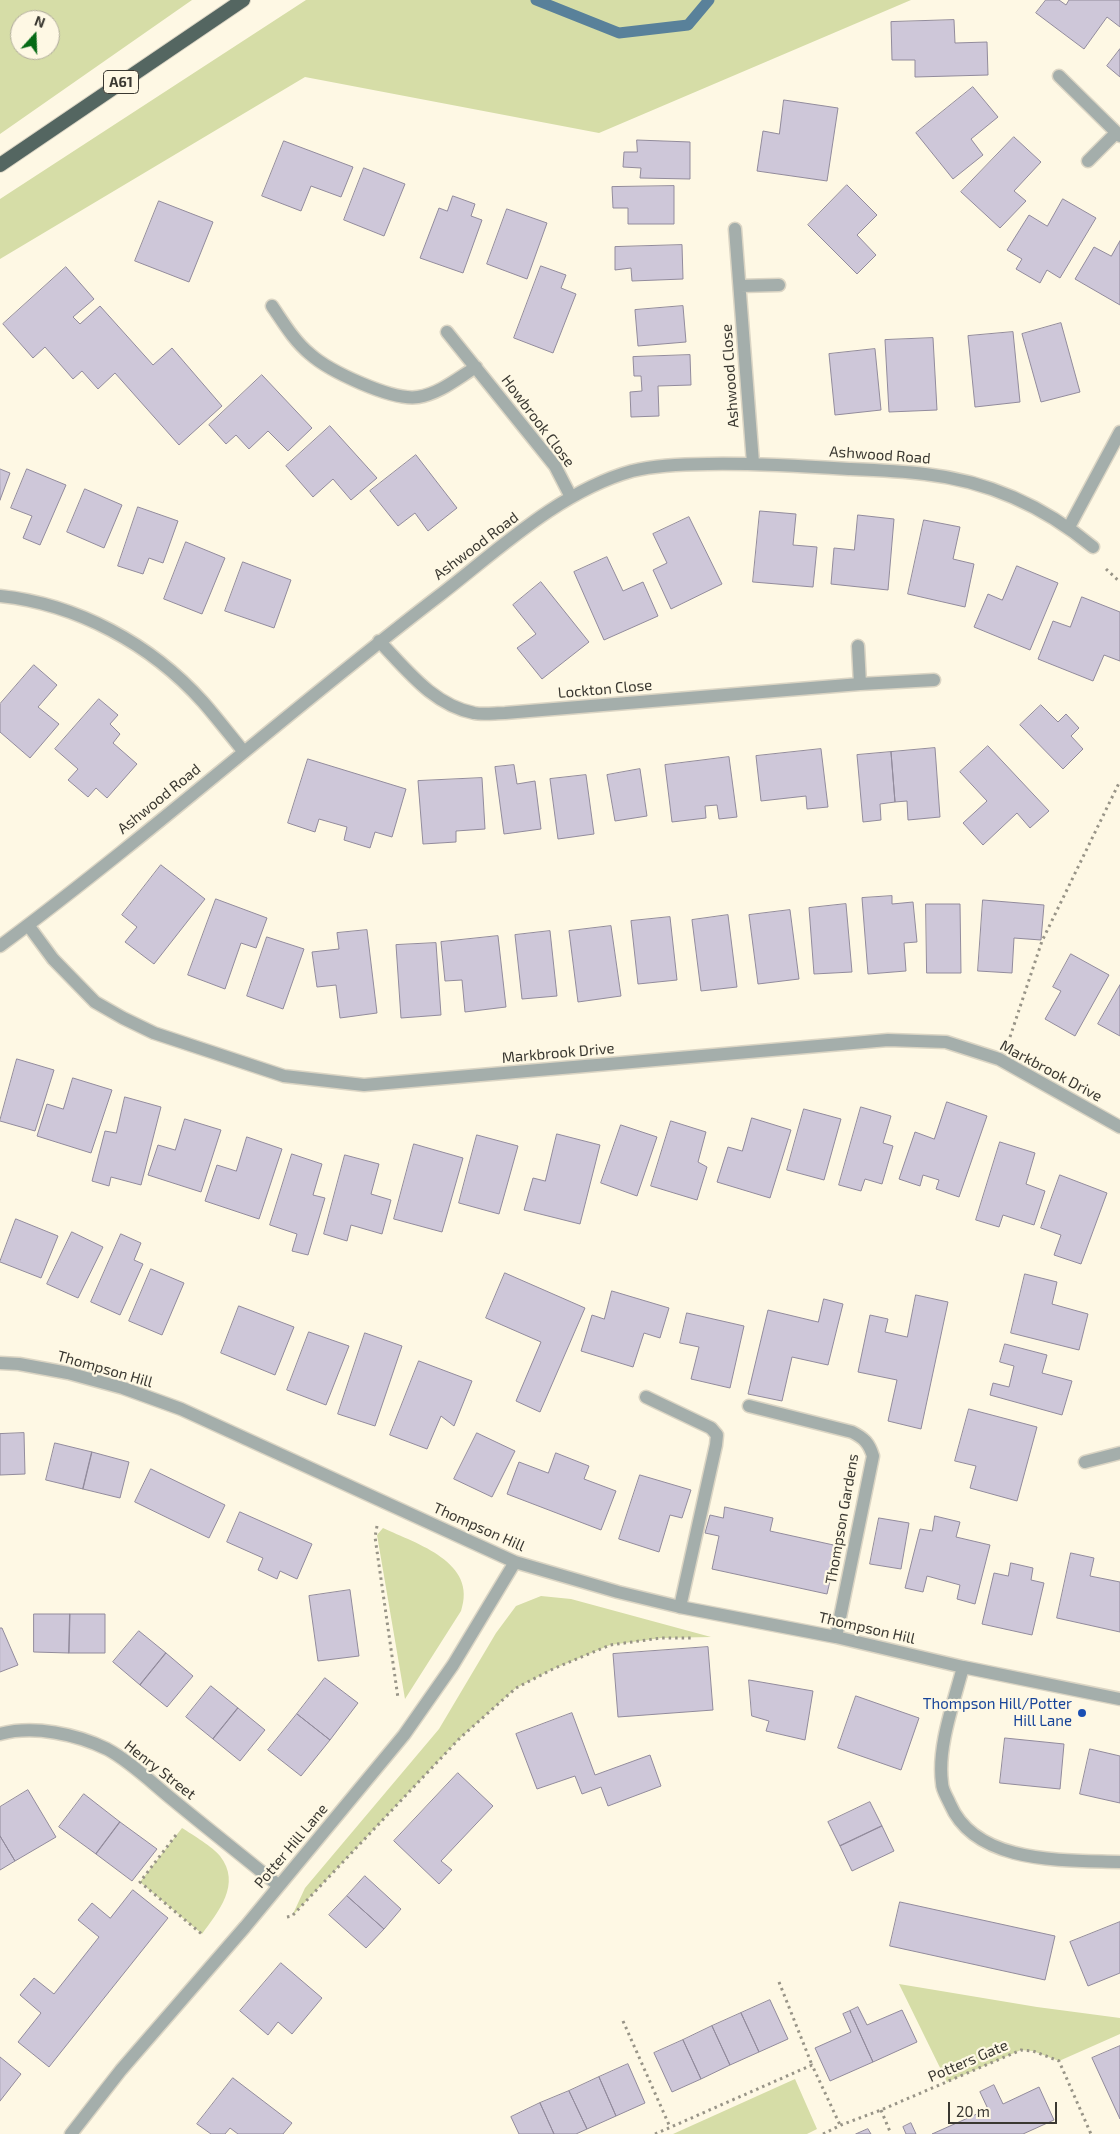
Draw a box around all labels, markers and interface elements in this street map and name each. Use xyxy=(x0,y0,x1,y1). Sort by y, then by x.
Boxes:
north arrow xyxy=(10,10,60,60)
text: N xyxy=(32,12,48,31)
road number: A61 xyxy=(104,70,138,94)
street label: Ashwood Close xyxy=(717,323,743,429)
street label: Howbrook Close xyxy=(498,371,578,471)
street label: Ashwood Road xyxy=(829,442,931,468)
street label: Ashwood Road xyxy=(430,508,522,584)
street label: Lockton Close xyxy=(557,676,653,702)
street label: Ashwood Road xyxy=(114,760,204,838)
street label: Markbrook Drive xyxy=(997,1037,1105,1105)
street label: Markbrook Drive xyxy=(501,1039,615,1067)
street label: Thompson Hill xyxy=(55,1347,155,1391)
street label: Thompson Gardens xyxy=(822,1452,862,1586)
street label: Thompson Hill xyxy=(430,1499,528,1555)
street label: Thompson Hill xyxy=(817,1608,917,1648)
place label: Thompson Hill/Potter Hill Lane xyxy=(923,1695,1072,1730)
marker: Thompson Hill/Potter Hill Lane xyxy=(1076,1707,1088,1719)
street label: Henry Street xyxy=(121,1737,199,1803)
street label: Potter Hill Lane xyxy=(250,1800,332,1892)
street label: Potters Gate xyxy=(925,2036,1011,2086)
scale bar xyxy=(950,2092,1059,2124)
text: 20 m xyxy=(956,2102,990,2120)

